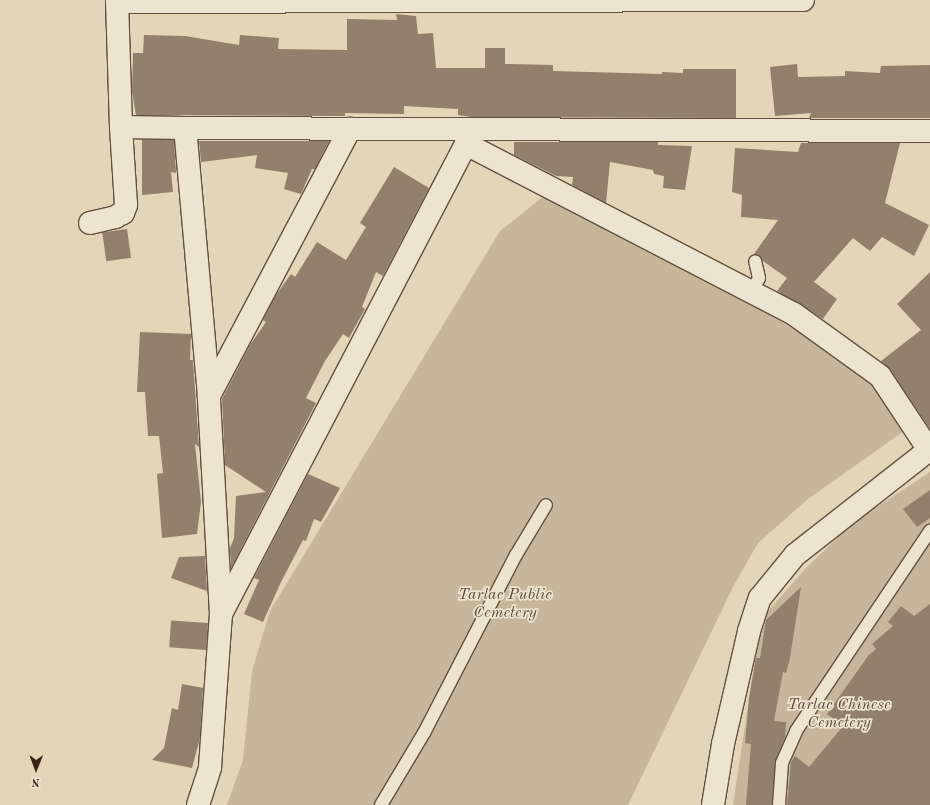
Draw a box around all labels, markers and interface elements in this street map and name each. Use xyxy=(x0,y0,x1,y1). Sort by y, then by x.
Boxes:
park label: Tarlac Public Cemetery xyxy=(458,585,552,623)
park label: Tarlac Chinese Cemetery xyxy=(787,695,891,733)
north arrow xyxy=(16,749,56,789)
text: N xyxy=(31,776,40,787)

